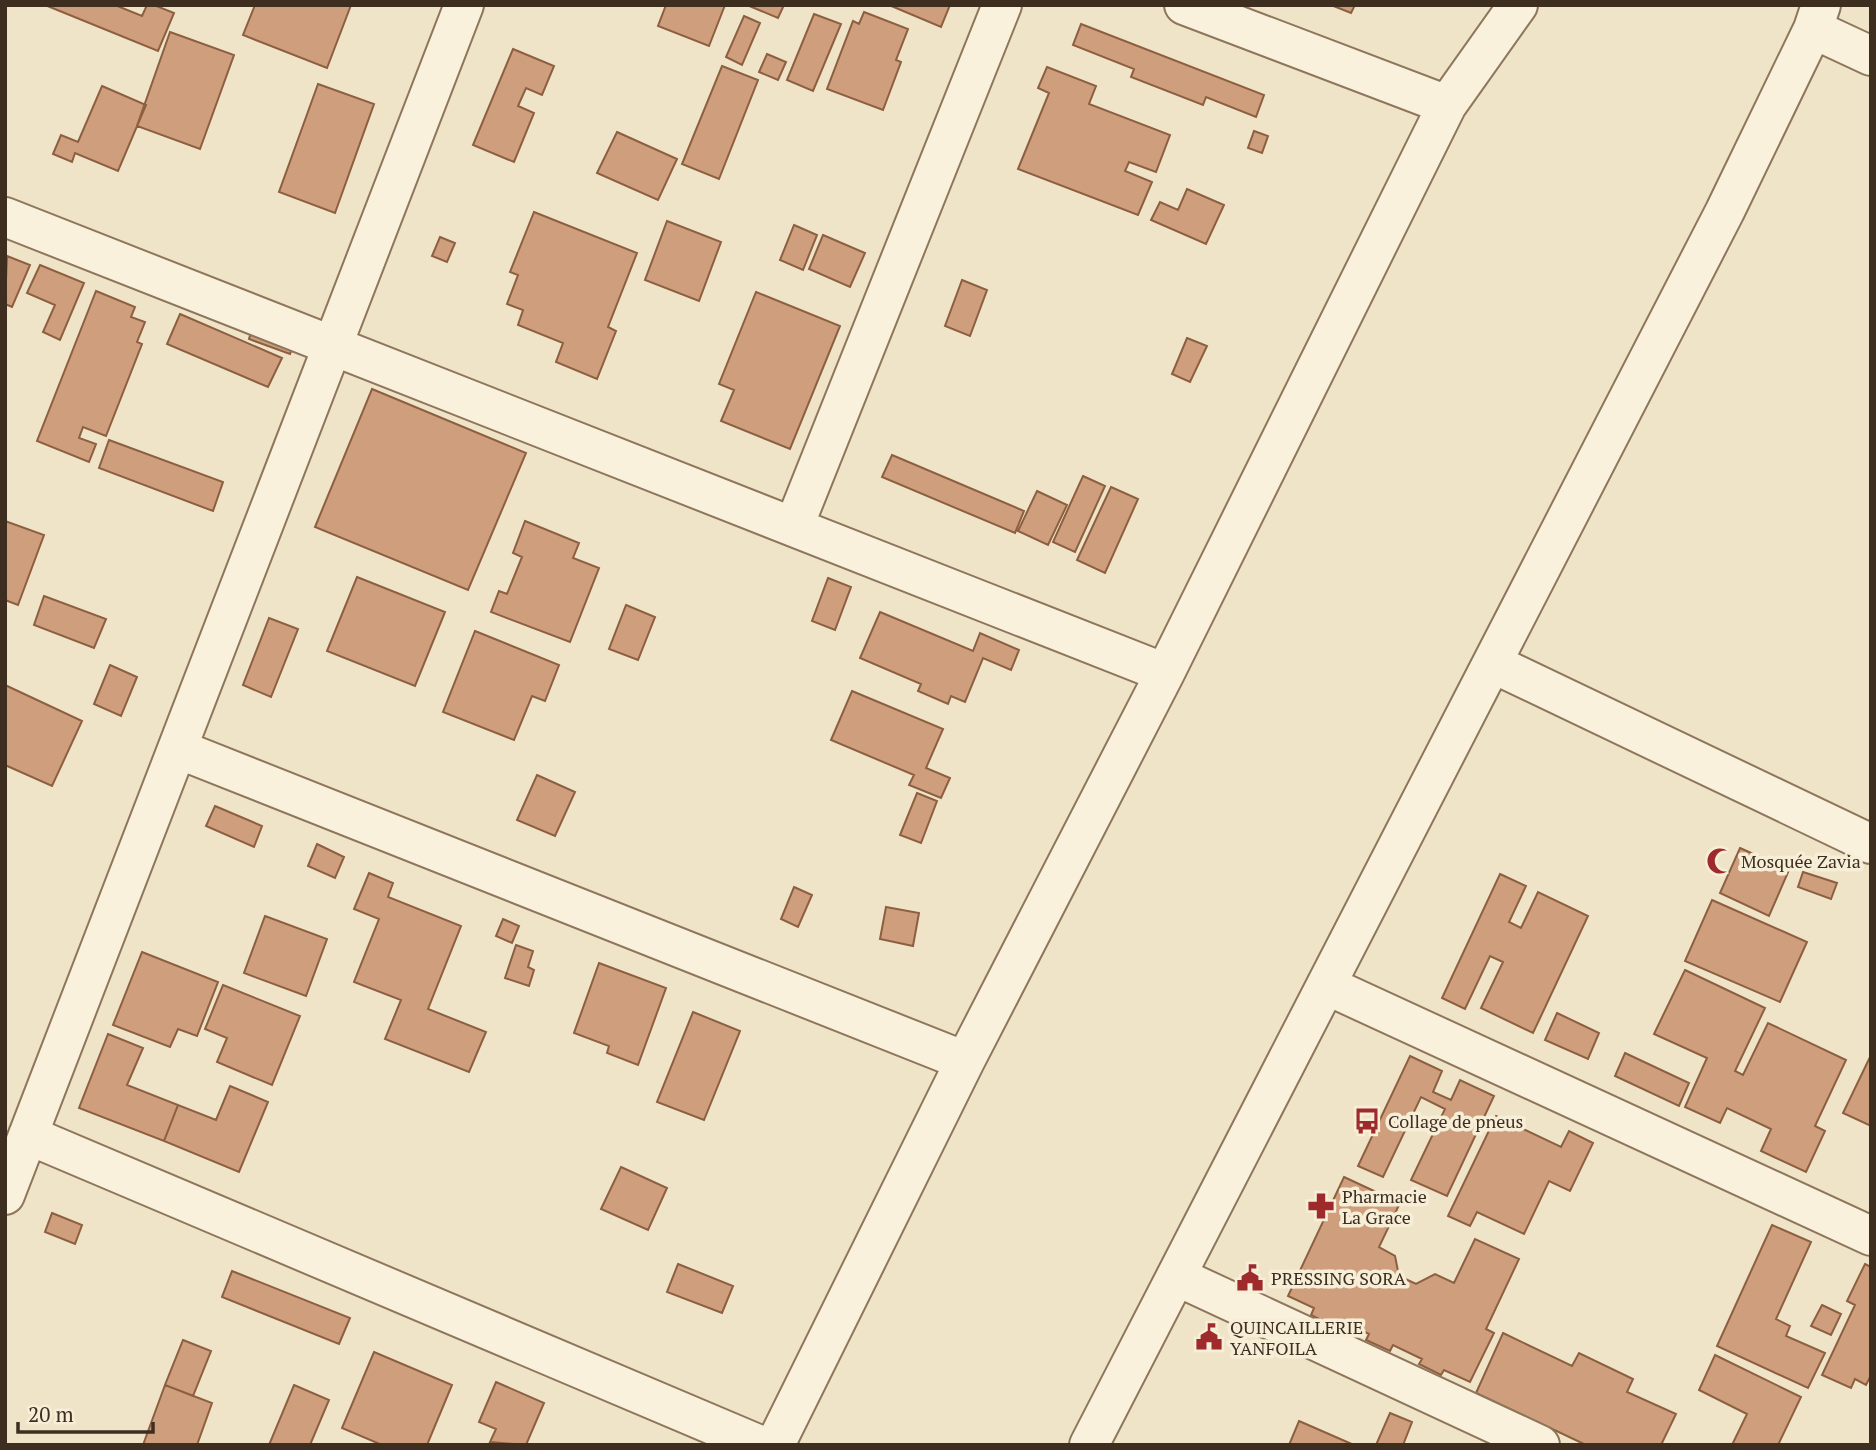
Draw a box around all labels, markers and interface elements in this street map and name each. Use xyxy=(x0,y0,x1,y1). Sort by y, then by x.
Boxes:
mosque icon: Mosquée Zavia xyxy=(1705,846,1735,876)
place label: Mosquée Zavia xyxy=(1741,849,1861,873)
bus stop icon: Collage de pneus xyxy=(1352,1106,1382,1136)
place label: Collage de pneus xyxy=(1388,1109,1523,1133)
place label: Pharmacie La Grace xyxy=(1342,1184,1427,1229)
pharmacy icon: Pharmacie La Grace xyxy=(1306,1191,1336,1221)
public building icon: PRESSING SORA xyxy=(1235,1263,1265,1293)
place label: PRESSING SORA xyxy=(1271,1266,1407,1290)
place label: QUINCAILLERIE YANFOILA xyxy=(1230,1315,1363,1360)
public building icon: QUINCAILLERIE YANFOILA xyxy=(1194,1322,1224,1352)
scale bar xyxy=(18,1390,152,1434)
text: 20 m xyxy=(28,1400,74,1428)

